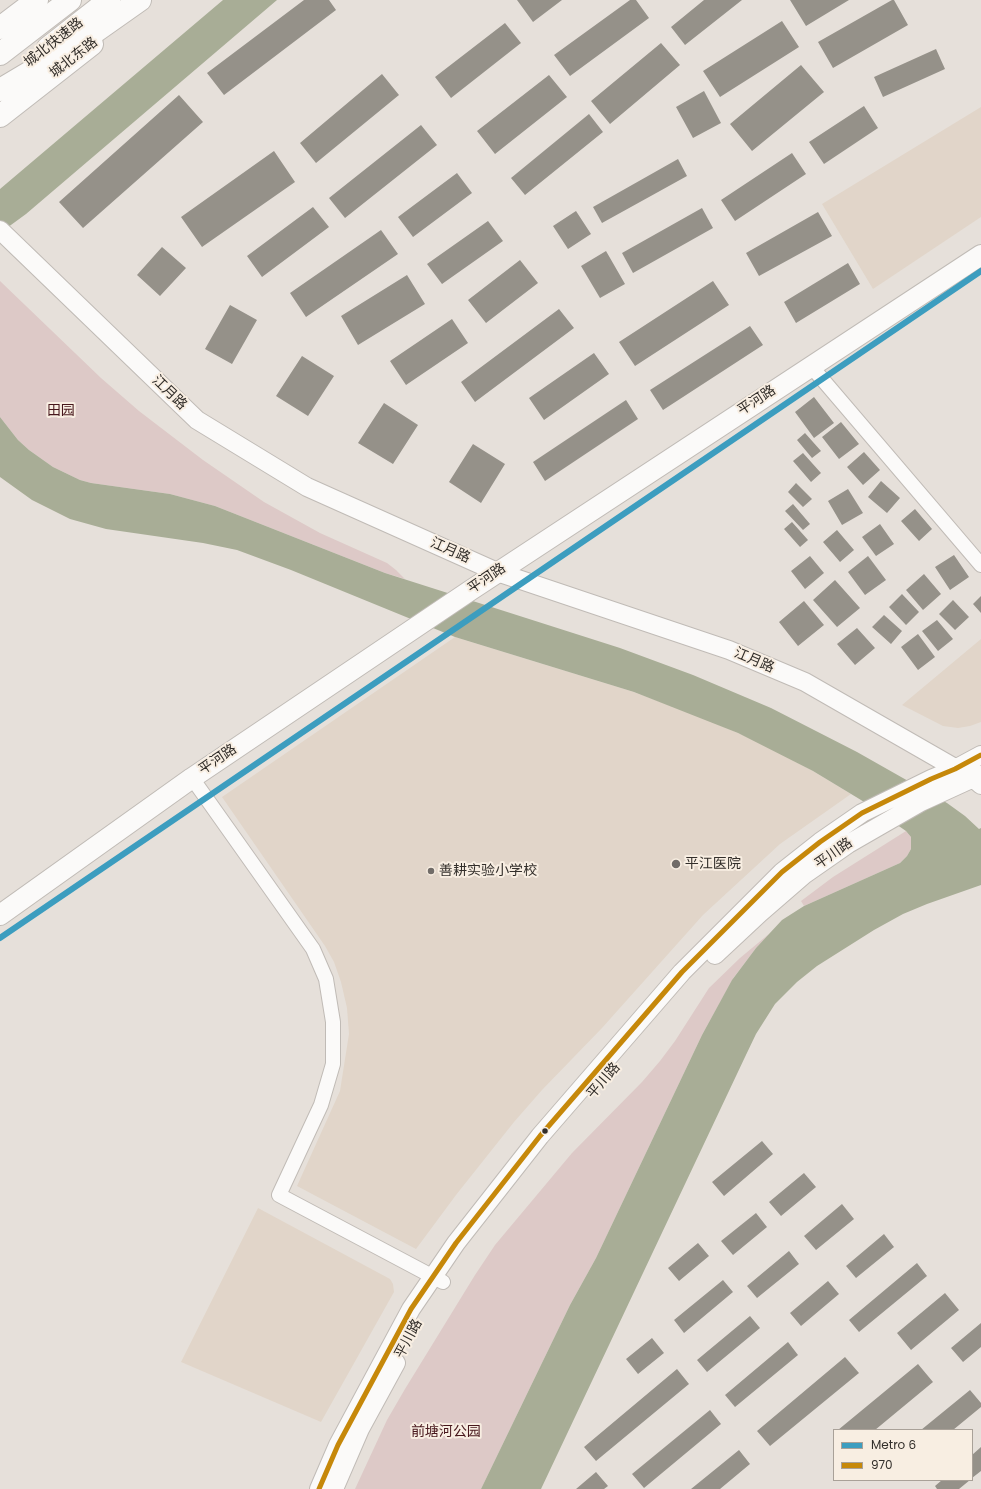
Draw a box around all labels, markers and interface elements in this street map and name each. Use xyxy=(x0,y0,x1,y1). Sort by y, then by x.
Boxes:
street label: 城北快速路 xyxy=(21,15,87,71)
street label: 城北东路 xyxy=(47,34,101,82)
street label: 江月路 xyxy=(148,372,190,414)
street label: 平河路 xyxy=(735,383,779,419)
park label: 田园 xyxy=(47,403,75,419)
street label: 江月路 xyxy=(427,535,473,567)
street label: 平河路 xyxy=(465,560,509,598)
street label: 江月路 xyxy=(731,645,777,677)
street label: 平河路 xyxy=(196,741,240,779)
street label: 平川路 xyxy=(812,835,856,873)
place label: 平江医院 xyxy=(685,856,741,872)
marker: 平江医院 xyxy=(670,858,682,870)
place label: 善耕实验小学校 xyxy=(439,863,537,879)
marker: 善耕实验小学校 xyxy=(426,866,436,876)
street label: 平川路 xyxy=(584,1060,624,1102)
unlabelled marker xyxy=(540,1126,550,1136)
street label: 平川路 xyxy=(392,1317,426,1361)
park label: 前塘河公园 xyxy=(411,1424,481,1440)
legend xyxy=(833,1429,973,1481)
text: Metro 6 xyxy=(871,1436,916,1453)
text: 970 xyxy=(871,1456,893,1473)

